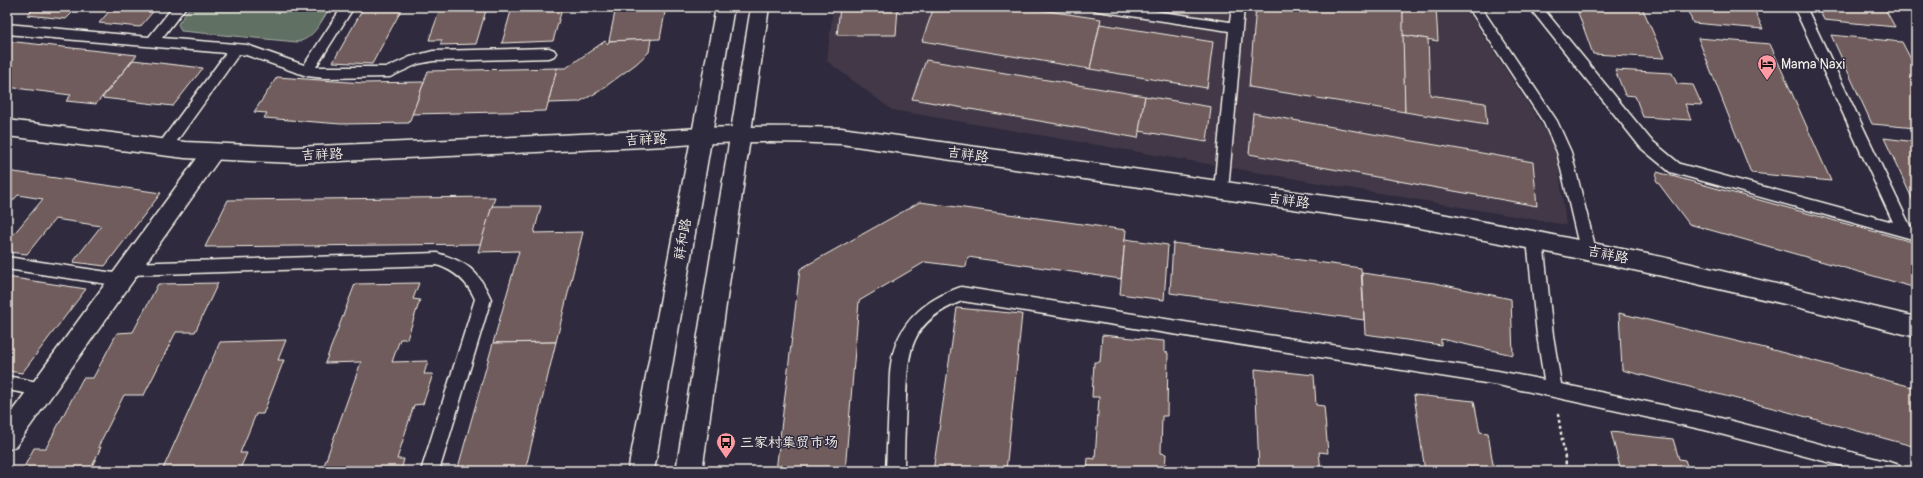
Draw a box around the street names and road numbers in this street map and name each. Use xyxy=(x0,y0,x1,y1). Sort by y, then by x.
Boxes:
street label: 吉祥路 xyxy=(625,130,667,149)
street label: 吉祥路 xyxy=(946,143,990,166)
street label: 吉祥路 xyxy=(301,145,343,164)
street label: 吉祥路 xyxy=(1267,189,1311,212)
street label: 祥和路 xyxy=(670,217,695,261)
street label: 吉祥路 xyxy=(1586,242,1630,267)

